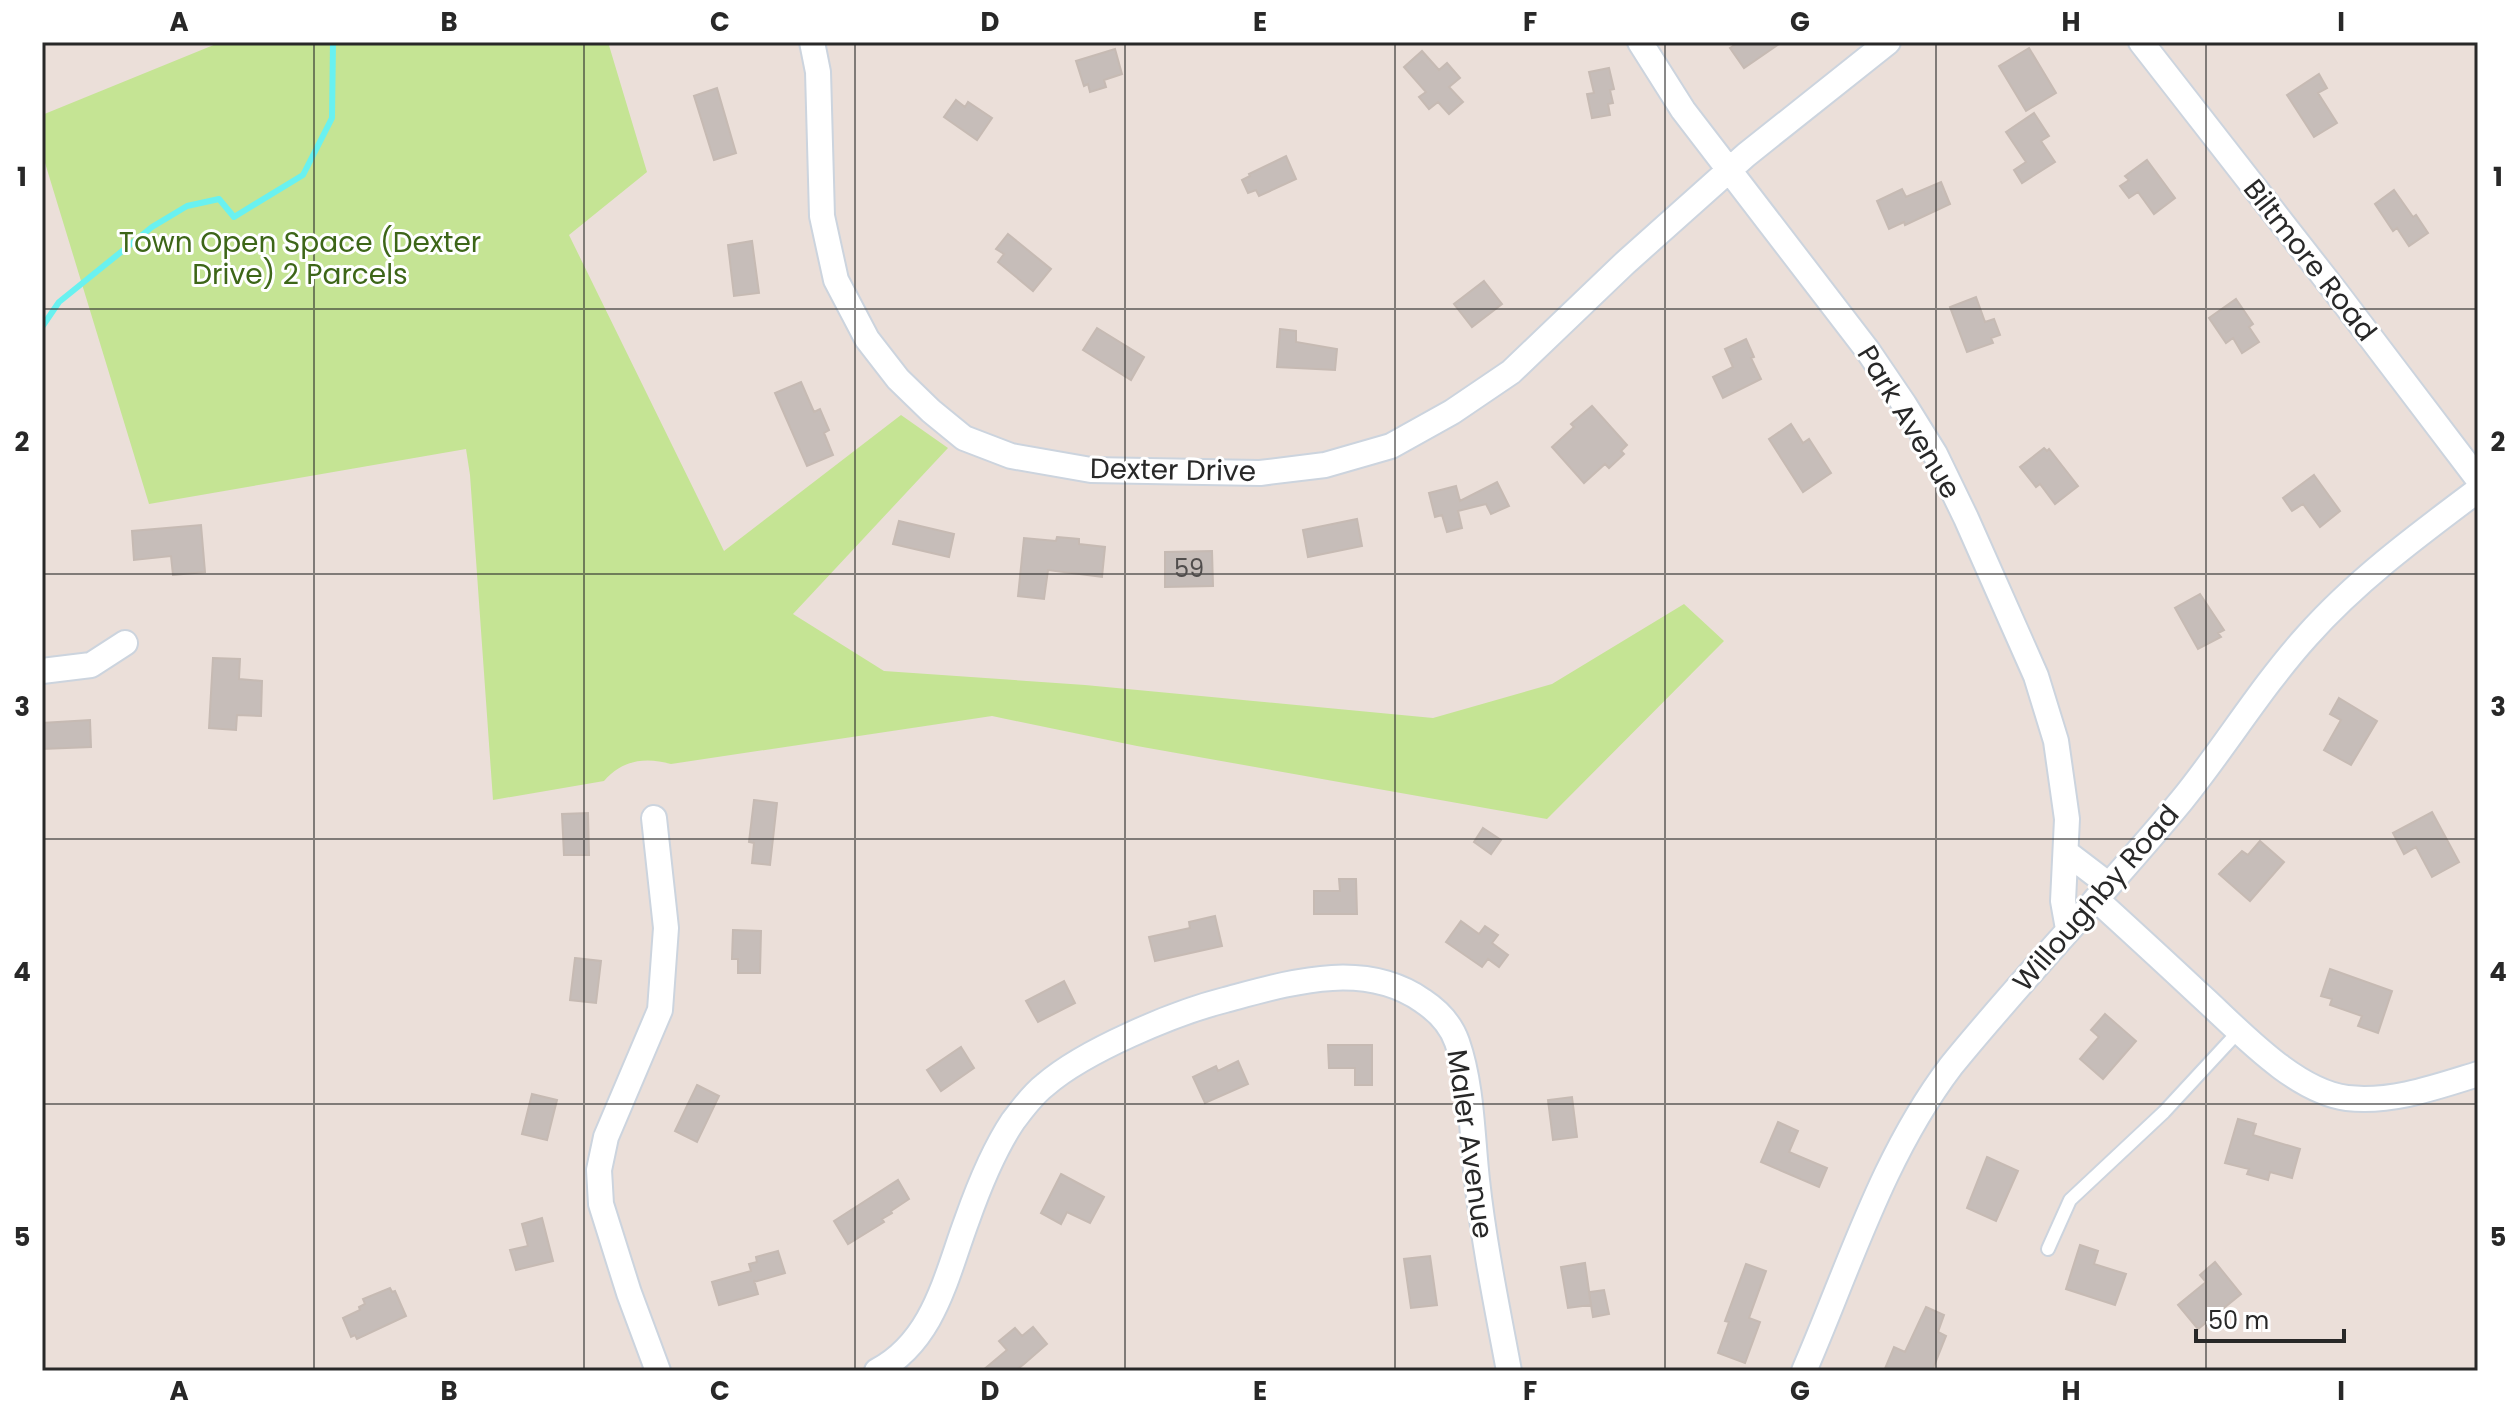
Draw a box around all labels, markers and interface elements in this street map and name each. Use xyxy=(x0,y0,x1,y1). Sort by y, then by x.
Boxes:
text: A xyxy=(169,4,189,40)
text: B xyxy=(440,4,458,40)
text: C xyxy=(710,4,730,40)
text: D xyxy=(981,4,1000,40)
text: E xyxy=(1253,4,1267,40)
text: F xyxy=(1523,4,1537,40)
text: G xyxy=(1790,4,1810,40)
text: H xyxy=(2061,4,2081,40)
text: I xyxy=(2337,4,2345,40)
text: 1 xyxy=(17,159,27,195)
text: 1 xyxy=(2493,159,2503,195)
street label: Biltmore Road xyxy=(2234,171,2386,349)
park label: Town Open Space (Dexter Drive) 2 Parcels xyxy=(119,223,481,294)
street label: Park Avenue xyxy=(1848,338,1970,506)
text: 2 xyxy=(15,424,30,460)
text: 2 xyxy=(2491,424,2506,460)
street label: Dexter Drive xyxy=(1090,449,1256,491)
house number: 59 xyxy=(1174,552,1204,585)
text: 3 xyxy=(14,689,30,725)
text: 3 xyxy=(2490,689,2506,725)
street label: Willoughby Road xyxy=(2004,796,2188,1000)
text: 4 xyxy=(13,954,31,990)
text: 4 xyxy=(2489,954,2507,990)
street label: Maler Avenue xyxy=(1437,1047,1503,1241)
text: 5 xyxy=(14,1219,30,1255)
text: 5 xyxy=(2490,1219,2506,1255)
scale bar xyxy=(2196,1293,2344,1343)
text: 50 m xyxy=(2208,1304,2269,1337)
text: A xyxy=(169,1373,189,1409)
text: B xyxy=(440,1373,458,1409)
text: C xyxy=(710,1373,730,1409)
text: D xyxy=(981,1373,1000,1409)
text: E xyxy=(1253,1373,1267,1409)
text: F xyxy=(1523,1373,1537,1409)
text: G xyxy=(1790,1373,1810,1409)
text: H xyxy=(2061,1373,2081,1409)
text: I xyxy=(2337,1373,2345,1409)

